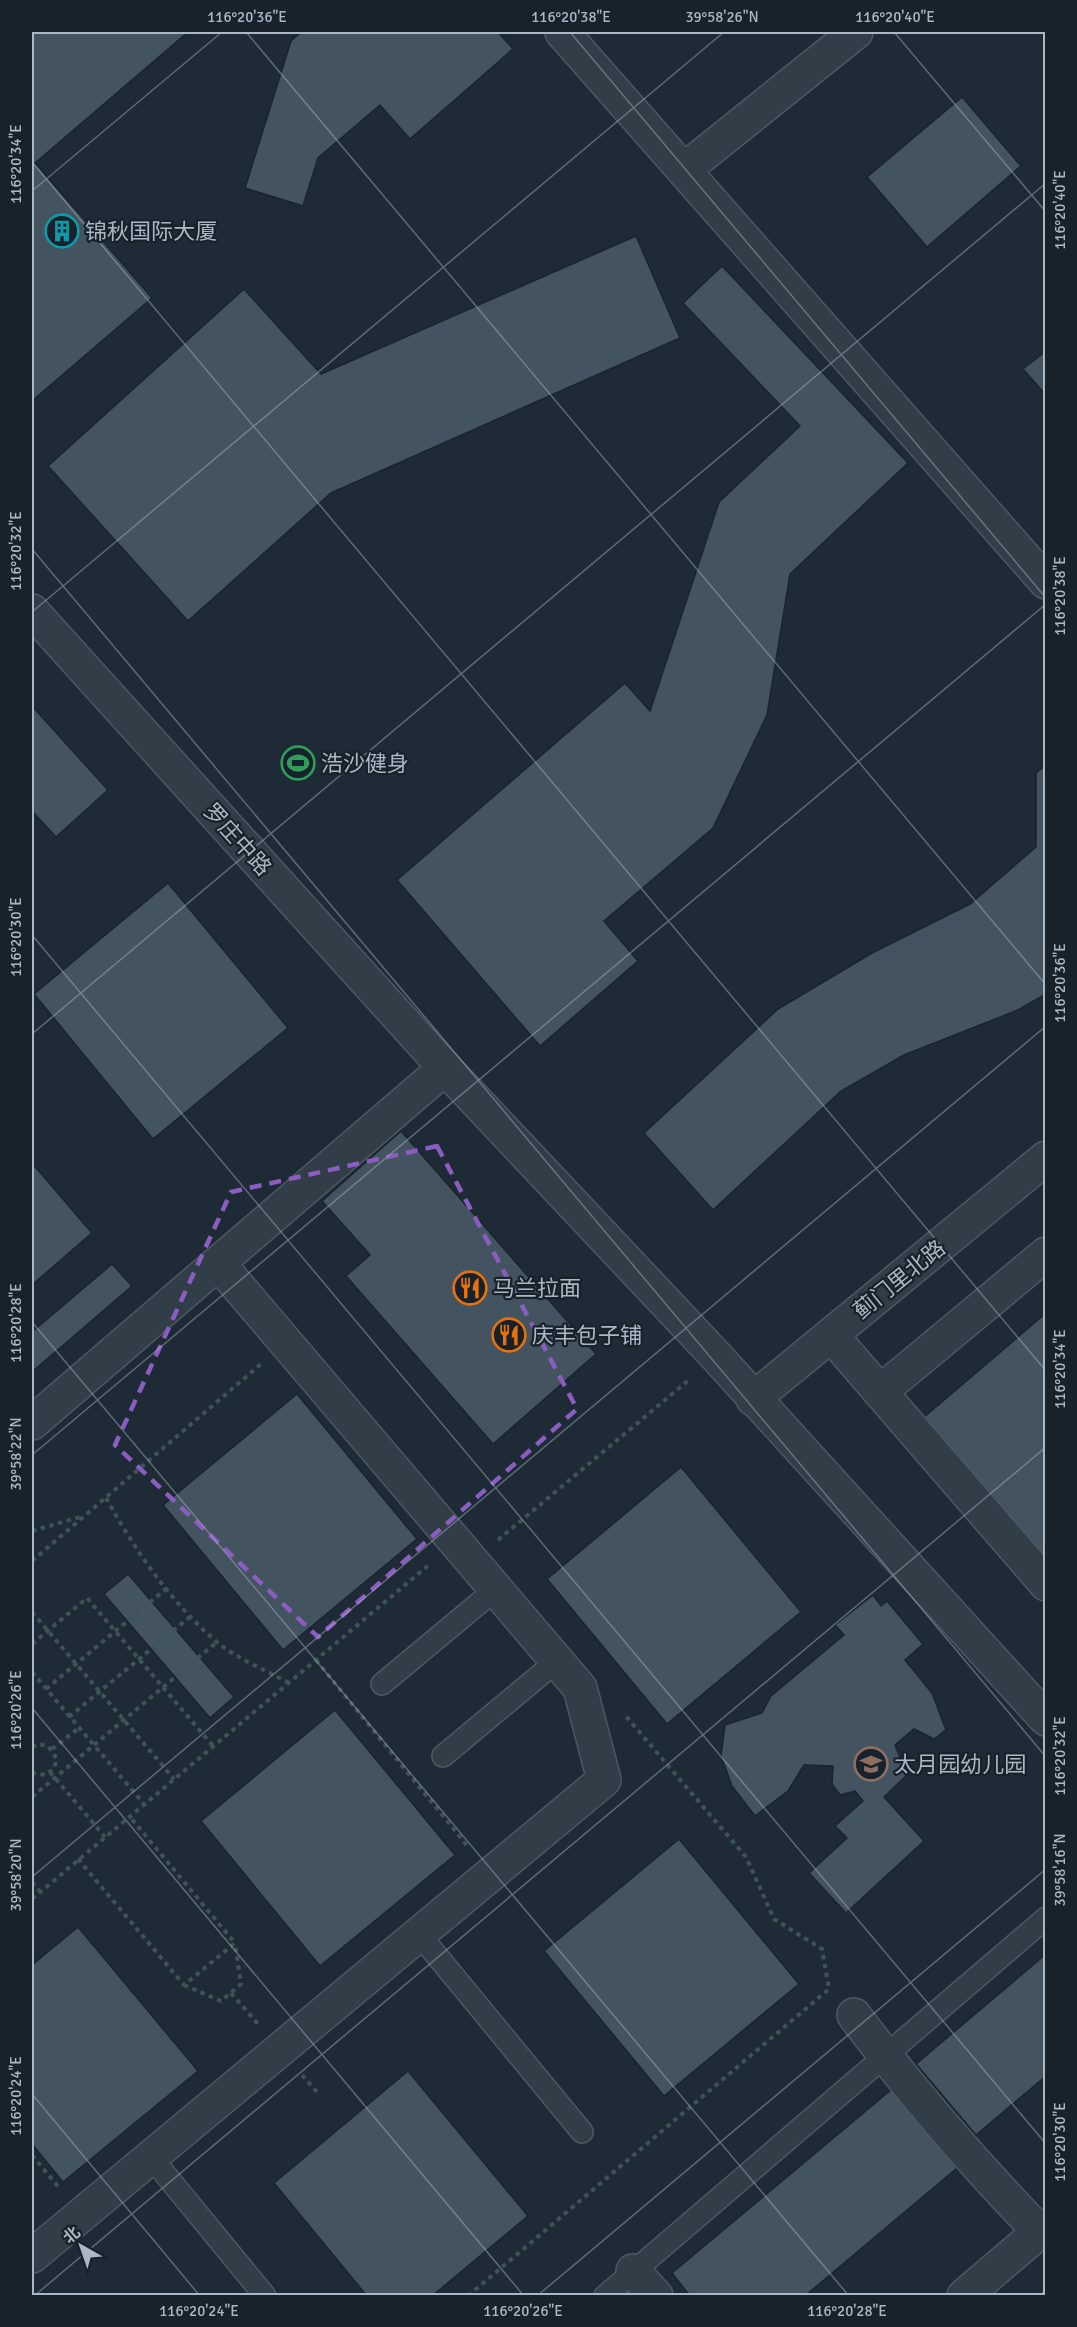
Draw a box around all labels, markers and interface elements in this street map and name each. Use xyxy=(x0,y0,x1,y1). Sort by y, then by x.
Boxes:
text: 116°20'36"E xyxy=(207,8,287,26)
text: 116°20'38"E xyxy=(531,8,611,26)
text: 39°58'26"N xyxy=(685,8,759,26)
text: 116°20'40"E xyxy=(855,8,935,26)
text: 116°20'34"E xyxy=(7,124,25,204)
text: 116°20'40"E xyxy=(1051,170,1069,250)
building icon: 锦秋国际大厦 xyxy=(44,213,80,249)
place label: 锦秋国际大厦 xyxy=(85,218,217,245)
text: 116°20'32"E xyxy=(7,511,25,591)
text: 116°20'38"E xyxy=(1051,556,1069,636)
sports icon: 浩沙健身 xyxy=(280,745,316,781)
place label: 浩沙健身 xyxy=(321,750,409,777)
street label: 罗庄中路 xyxy=(198,798,277,881)
text: 116°20'30"E xyxy=(7,897,25,977)
text: 116°20'36"E xyxy=(1051,943,1069,1023)
street label: 蓟门里北路 xyxy=(848,1234,951,1324)
restaurant icon: 马兰拉面 xyxy=(452,1270,488,1306)
place label: 马兰拉面 xyxy=(493,1275,581,1302)
text: 116°20'28"E xyxy=(7,1283,25,1363)
restaurant icon: 庆丰包子铺 xyxy=(491,1317,527,1353)
place label: 庆丰包子铺 xyxy=(532,1322,642,1349)
text: 116°20'34"E xyxy=(1051,1329,1069,1409)
text: 39°58'22"N xyxy=(7,1417,25,1491)
text: 116°20'26"E xyxy=(7,1670,25,1750)
text: 116°20'32"E xyxy=(1051,1716,1069,1796)
school or university icon: 太月园幼儿园 xyxy=(853,1746,889,1782)
place label: 太月园幼儿园 xyxy=(894,1751,1026,1778)
text: 39°58'16"N xyxy=(1051,1833,1069,1907)
text: 39°58'20"N xyxy=(7,1838,25,1912)
text: 116°20'24"E xyxy=(7,2056,25,2136)
text: 116°20'30"E xyxy=(1051,2102,1069,2182)
north arrow xyxy=(51,2216,111,2276)
text: 北 xyxy=(59,2222,85,2248)
text: 116°20'24"E xyxy=(159,2302,239,2320)
text: 116°20'26"E xyxy=(483,2302,563,2320)
text: 116°20'28"E xyxy=(807,2302,887,2320)

